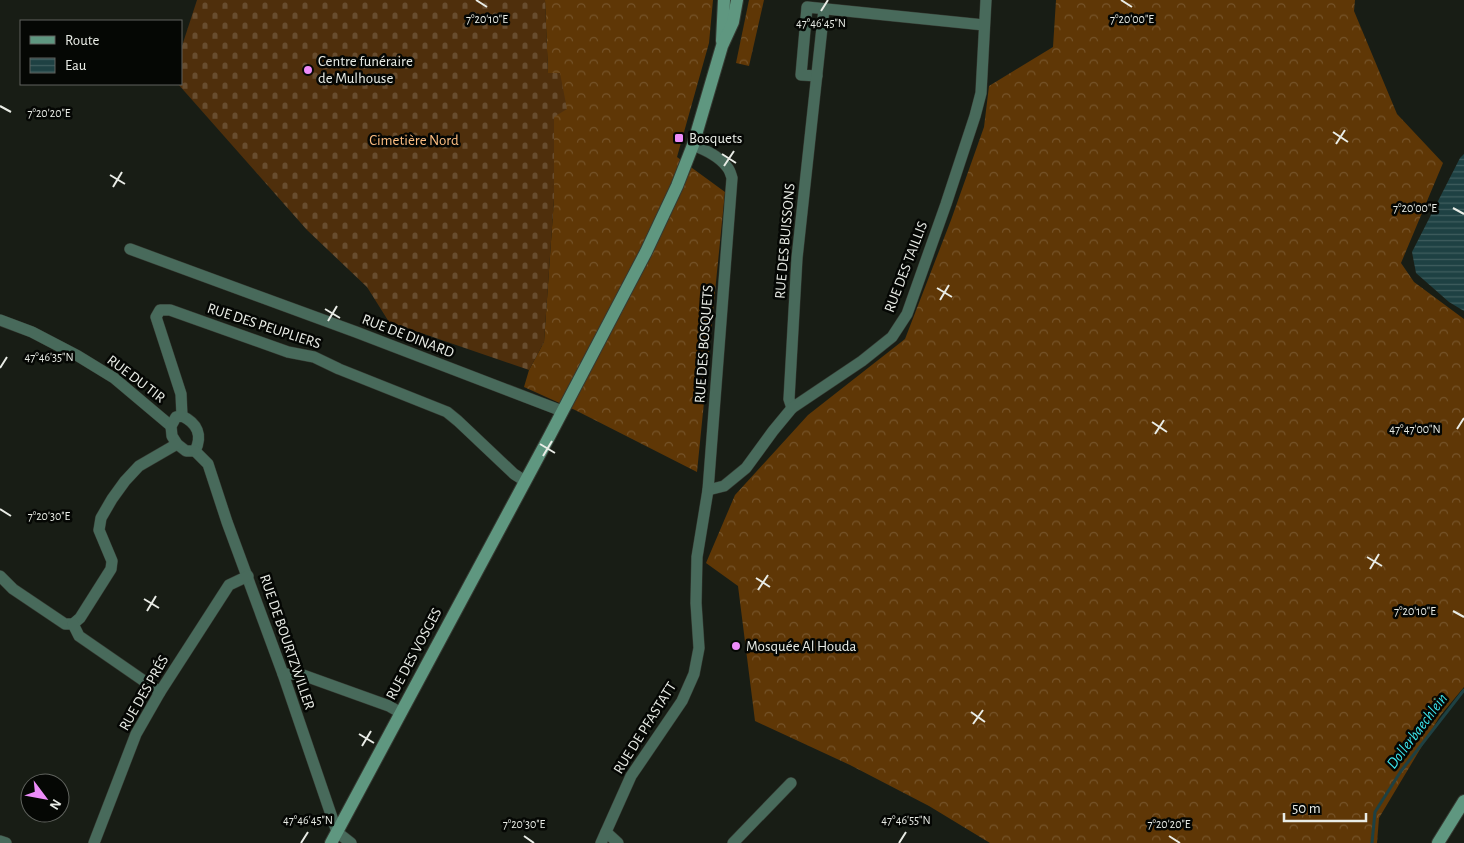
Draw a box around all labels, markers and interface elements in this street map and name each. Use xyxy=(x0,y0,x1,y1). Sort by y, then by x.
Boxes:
text: 7°20'10"E xyxy=(466,13,508,25)
text: 7°20'00"E xyxy=(1110,13,1154,25)
text: 47°46'45"N xyxy=(796,17,846,29)
legend xyxy=(20,20,182,85)
text: Route xyxy=(65,33,99,48)
place label: Centre funéraire de Mulhouse xyxy=(318,54,413,86)
text: Eau xyxy=(65,58,87,73)
marker: Centre funéraire de Mulhouse xyxy=(302,64,314,76)
text: 7°20'20"E xyxy=(27,107,71,119)
place label: Bosquets xyxy=(689,131,742,146)
marker: Bosquets xyxy=(673,132,685,144)
park label: Cimetière Nord xyxy=(369,133,459,148)
street label: RUE DES BUISSONS xyxy=(772,183,798,299)
text: 7°20'00"E xyxy=(1393,202,1437,214)
street label: RUE DES TAILLIS xyxy=(882,219,930,315)
street label: RUE DES BOSQUETS xyxy=(692,284,716,404)
street label: RUE DES PEUPLIERS xyxy=(205,301,323,351)
street label: RUE DE DINARD xyxy=(360,312,456,361)
text: 47°46'35"N xyxy=(24,351,74,363)
street label: RUE DU TIR xyxy=(104,352,168,406)
text: 47°47'00"N xyxy=(1389,423,1441,435)
text: 7°20'30"E xyxy=(28,510,71,522)
street label: RUE DE BOURTZWILLER xyxy=(257,572,317,712)
text: 7°20'10"E xyxy=(1394,605,1436,617)
street label: RUE DES VOSGES xyxy=(383,606,445,702)
place label: Mosquée Al Houda xyxy=(746,639,857,654)
marker: Mosquée Al Houda xyxy=(730,640,742,652)
street label: RUE DES PRÉS xyxy=(115,652,172,733)
street label: RUE DE PFASTATT xyxy=(611,679,680,777)
water label: Dollerbaechlein xyxy=(1384,690,1450,772)
north arrow xyxy=(20,773,70,823)
scale bar xyxy=(1284,790,1366,822)
text: N xyxy=(47,797,64,812)
text: 50 m xyxy=(1292,801,1321,816)
text: 47°46'45"N xyxy=(283,814,333,826)
text: 47°46'55"N xyxy=(881,814,931,826)
text: 7°20'30"E xyxy=(503,818,546,830)
text: 7°20'20"E xyxy=(1147,818,1191,830)

